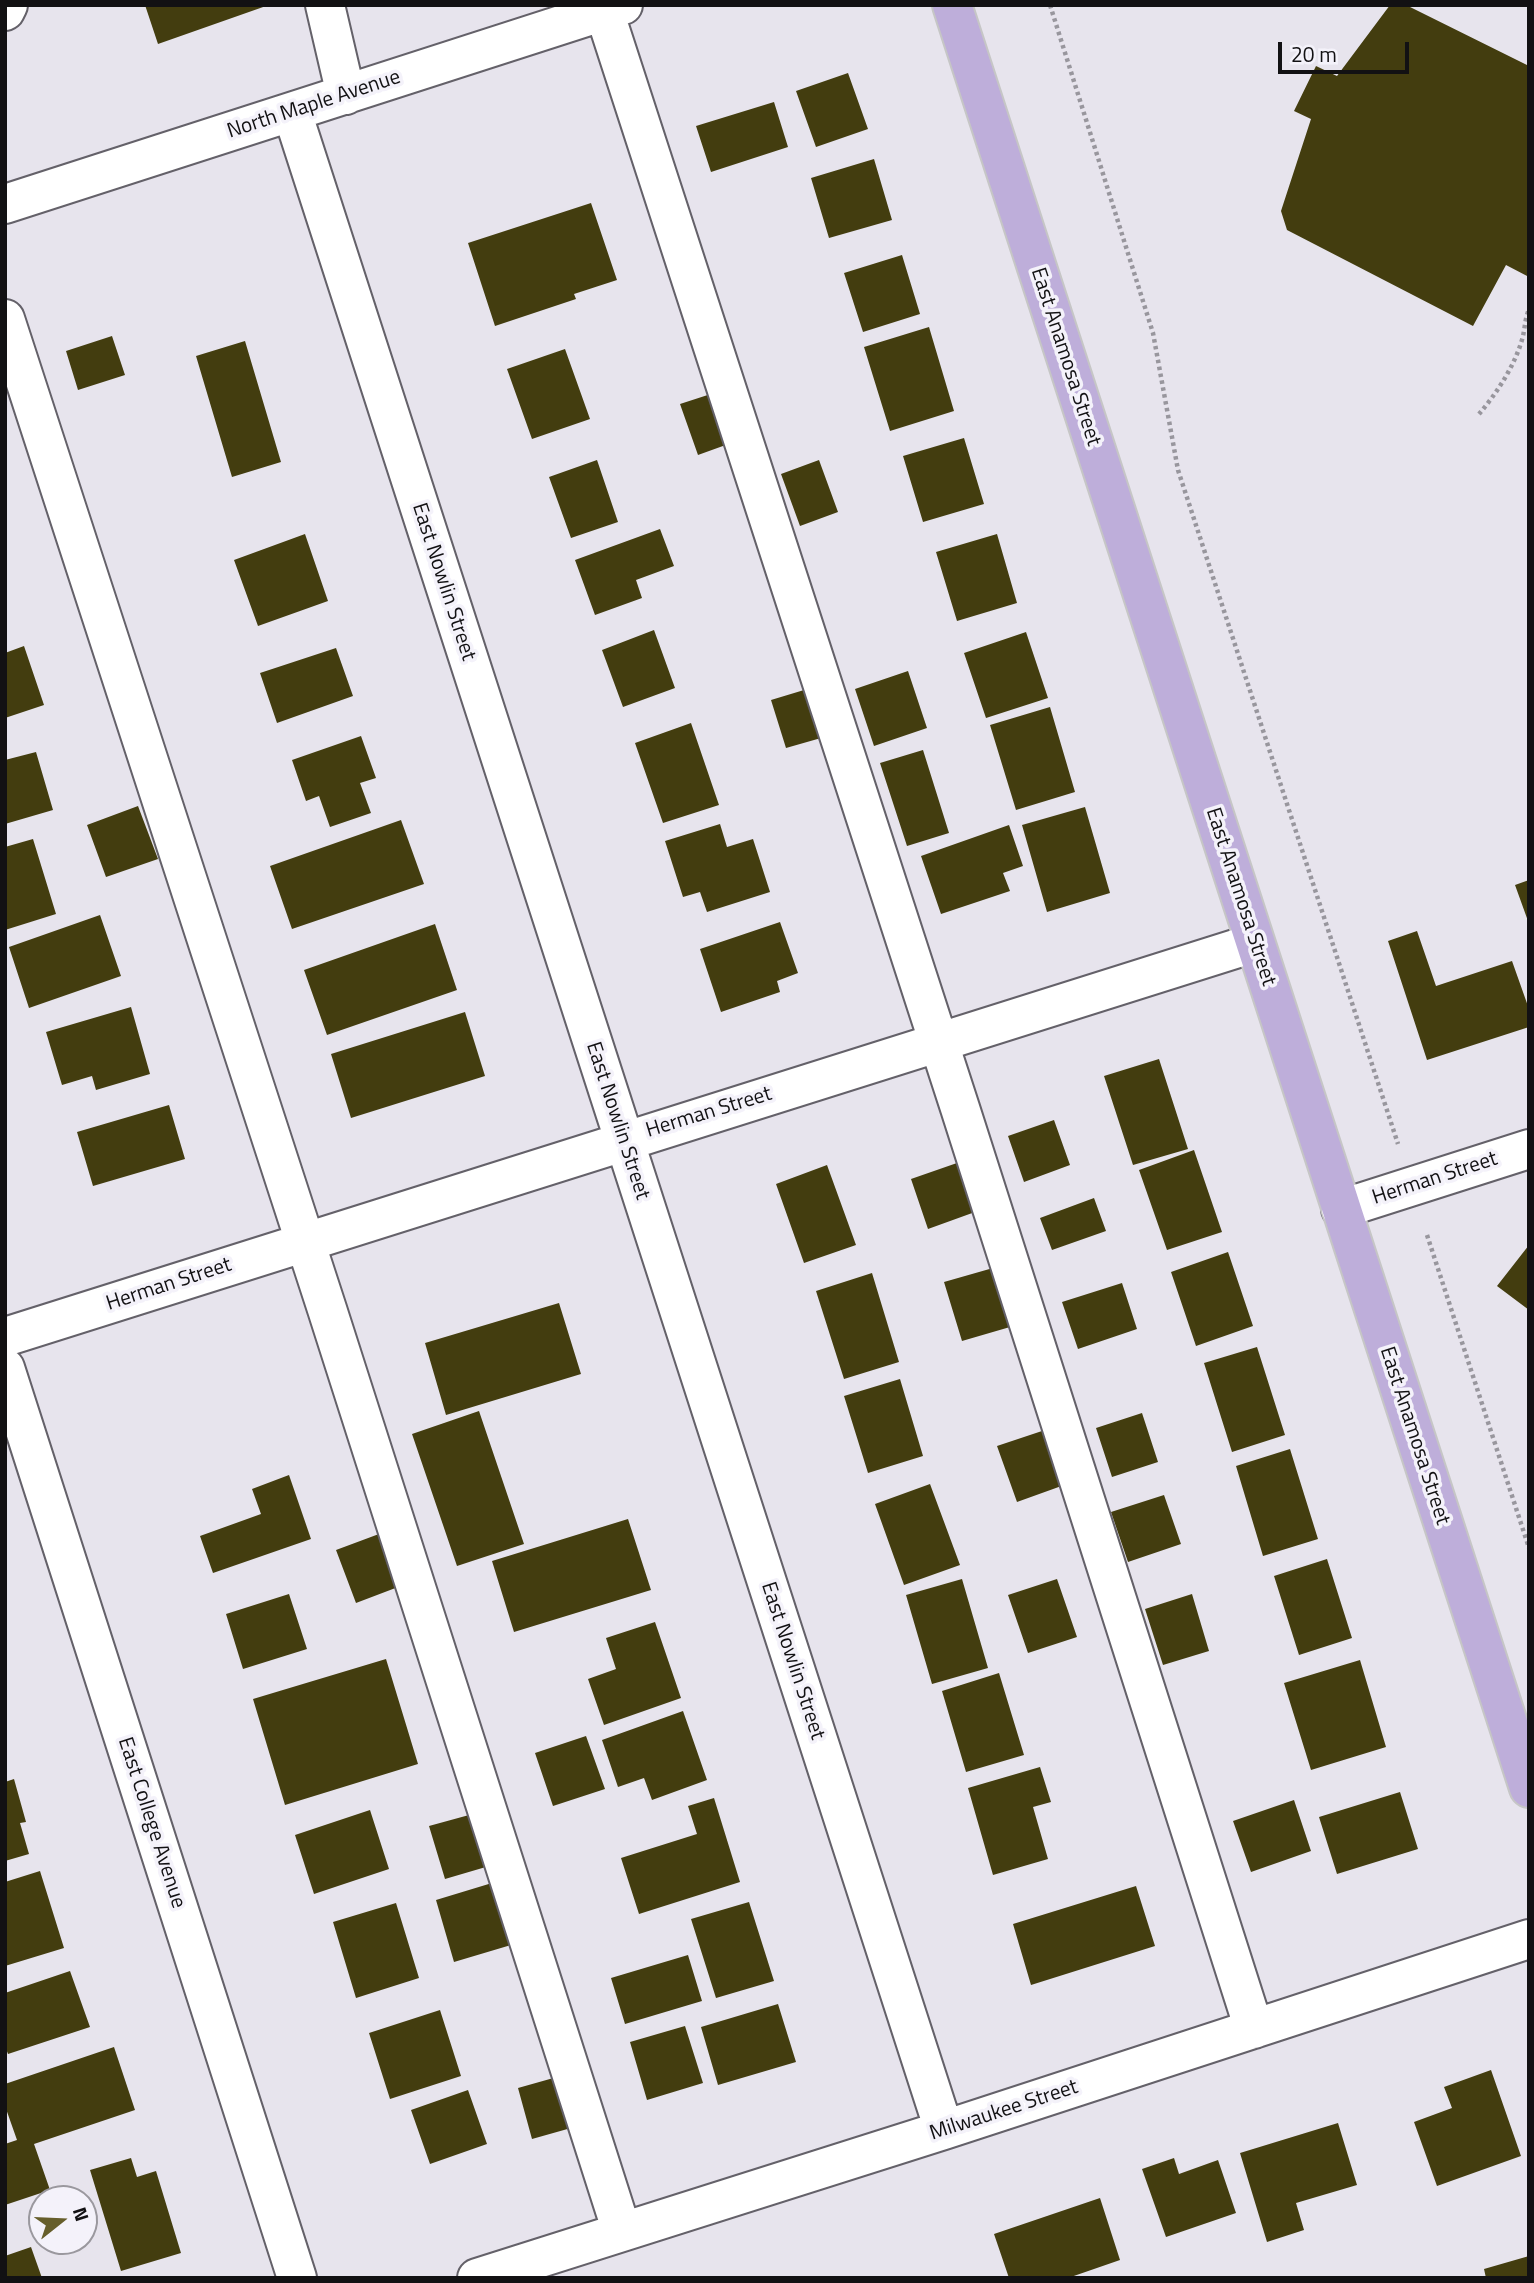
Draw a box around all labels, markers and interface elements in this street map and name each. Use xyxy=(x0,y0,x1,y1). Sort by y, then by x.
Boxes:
scale bar xyxy=(1282,28,1413,72)
text: 20 m xyxy=(1291,38,1337,70)
street label: North Maple Avenue xyxy=(224,65,404,145)
street label: East Anamosa Street xyxy=(1024,265,1106,449)
street label: East Nowlin Street xyxy=(406,500,480,664)
street label: East Anamosa Street xyxy=(1199,805,1281,989)
street label: East Nowlin Street xyxy=(580,1039,654,1203)
street label: Herman Street xyxy=(643,1082,775,1144)
street label: Herman Street xyxy=(1369,1147,1501,1211)
street label: Herman Street xyxy=(103,1253,235,1317)
street label: East Anamosa Street xyxy=(1373,1344,1455,1528)
street label: East Nowlin Street xyxy=(755,1579,829,1743)
street label: East College Avenue xyxy=(111,1734,191,1912)
street label: Milwaukee Street xyxy=(927,2075,1081,2147)
north arrow xyxy=(28,2185,98,2255)
text: N xyxy=(66,2203,97,2225)

